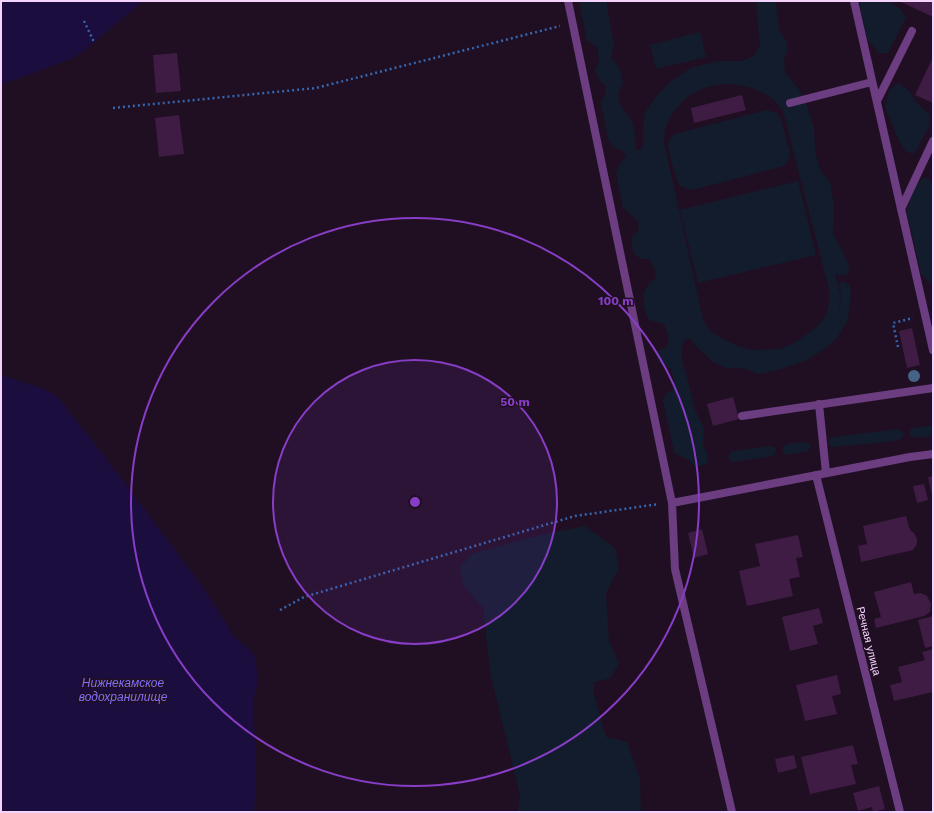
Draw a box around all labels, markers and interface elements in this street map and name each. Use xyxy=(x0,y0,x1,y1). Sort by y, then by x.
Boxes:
text: 100 m xyxy=(598,294,634,308)
text: 50 m xyxy=(500,395,530,409)
centre of rings xyxy=(408,495,422,509)
street label: Речная улица xyxy=(854,605,884,678)
water label: Нижнекамское водохранилище xyxy=(79,676,168,704)

